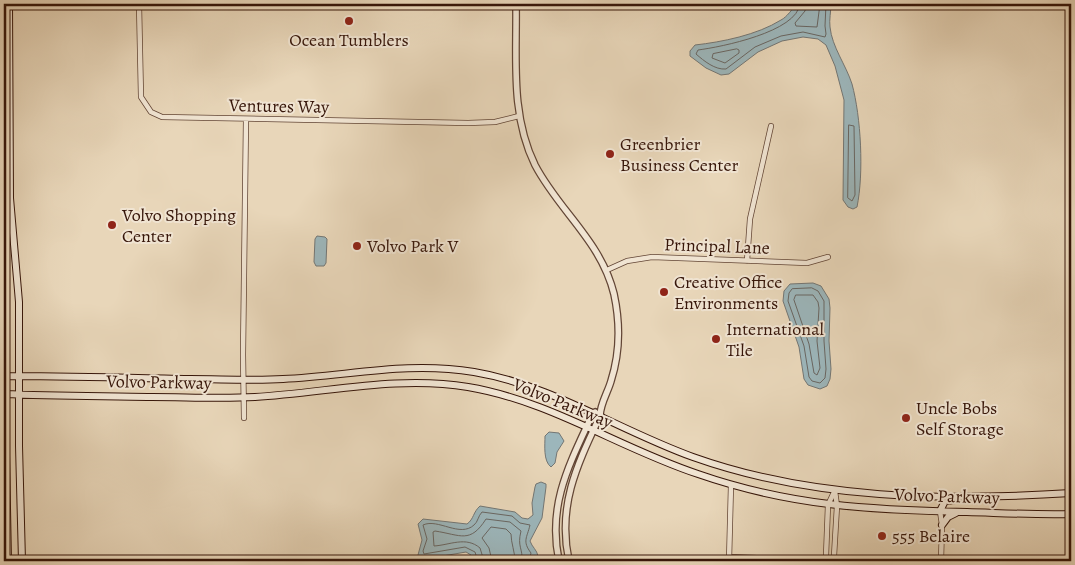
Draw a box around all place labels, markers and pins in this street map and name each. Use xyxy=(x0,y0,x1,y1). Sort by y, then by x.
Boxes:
marker: Ocean Tumblers xyxy=(343,15,355,27)
place label: Ocean Tumblers xyxy=(289,28,409,52)
place label: Greenbrier Business Center xyxy=(620,132,739,177)
marker: Greenbrier Business Center xyxy=(604,148,616,160)
place label: Volvo Shopping Center xyxy=(121,203,236,248)
marker: Volvo Shopping Center xyxy=(106,219,118,231)
place label: Volvo Park V xyxy=(366,234,459,258)
marker: Volvo Park V xyxy=(351,240,363,252)
place label: Creative Office Environments xyxy=(674,270,782,315)
marker: Creative Office Environments xyxy=(658,286,670,298)
place label: International Tile xyxy=(726,317,825,362)
marker: International Tile xyxy=(710,333,722,345)
place label: Uncle Bobs Self Storage xyxy=(916,396,1004,441)
marker: Uncle Bobs Self Storage xyxy=(900,412,912,424)
place label: 555 Belaire xyxy=(892,524,970,548)
marker: 555 Belaire xyxy=(876,530,888,542)

